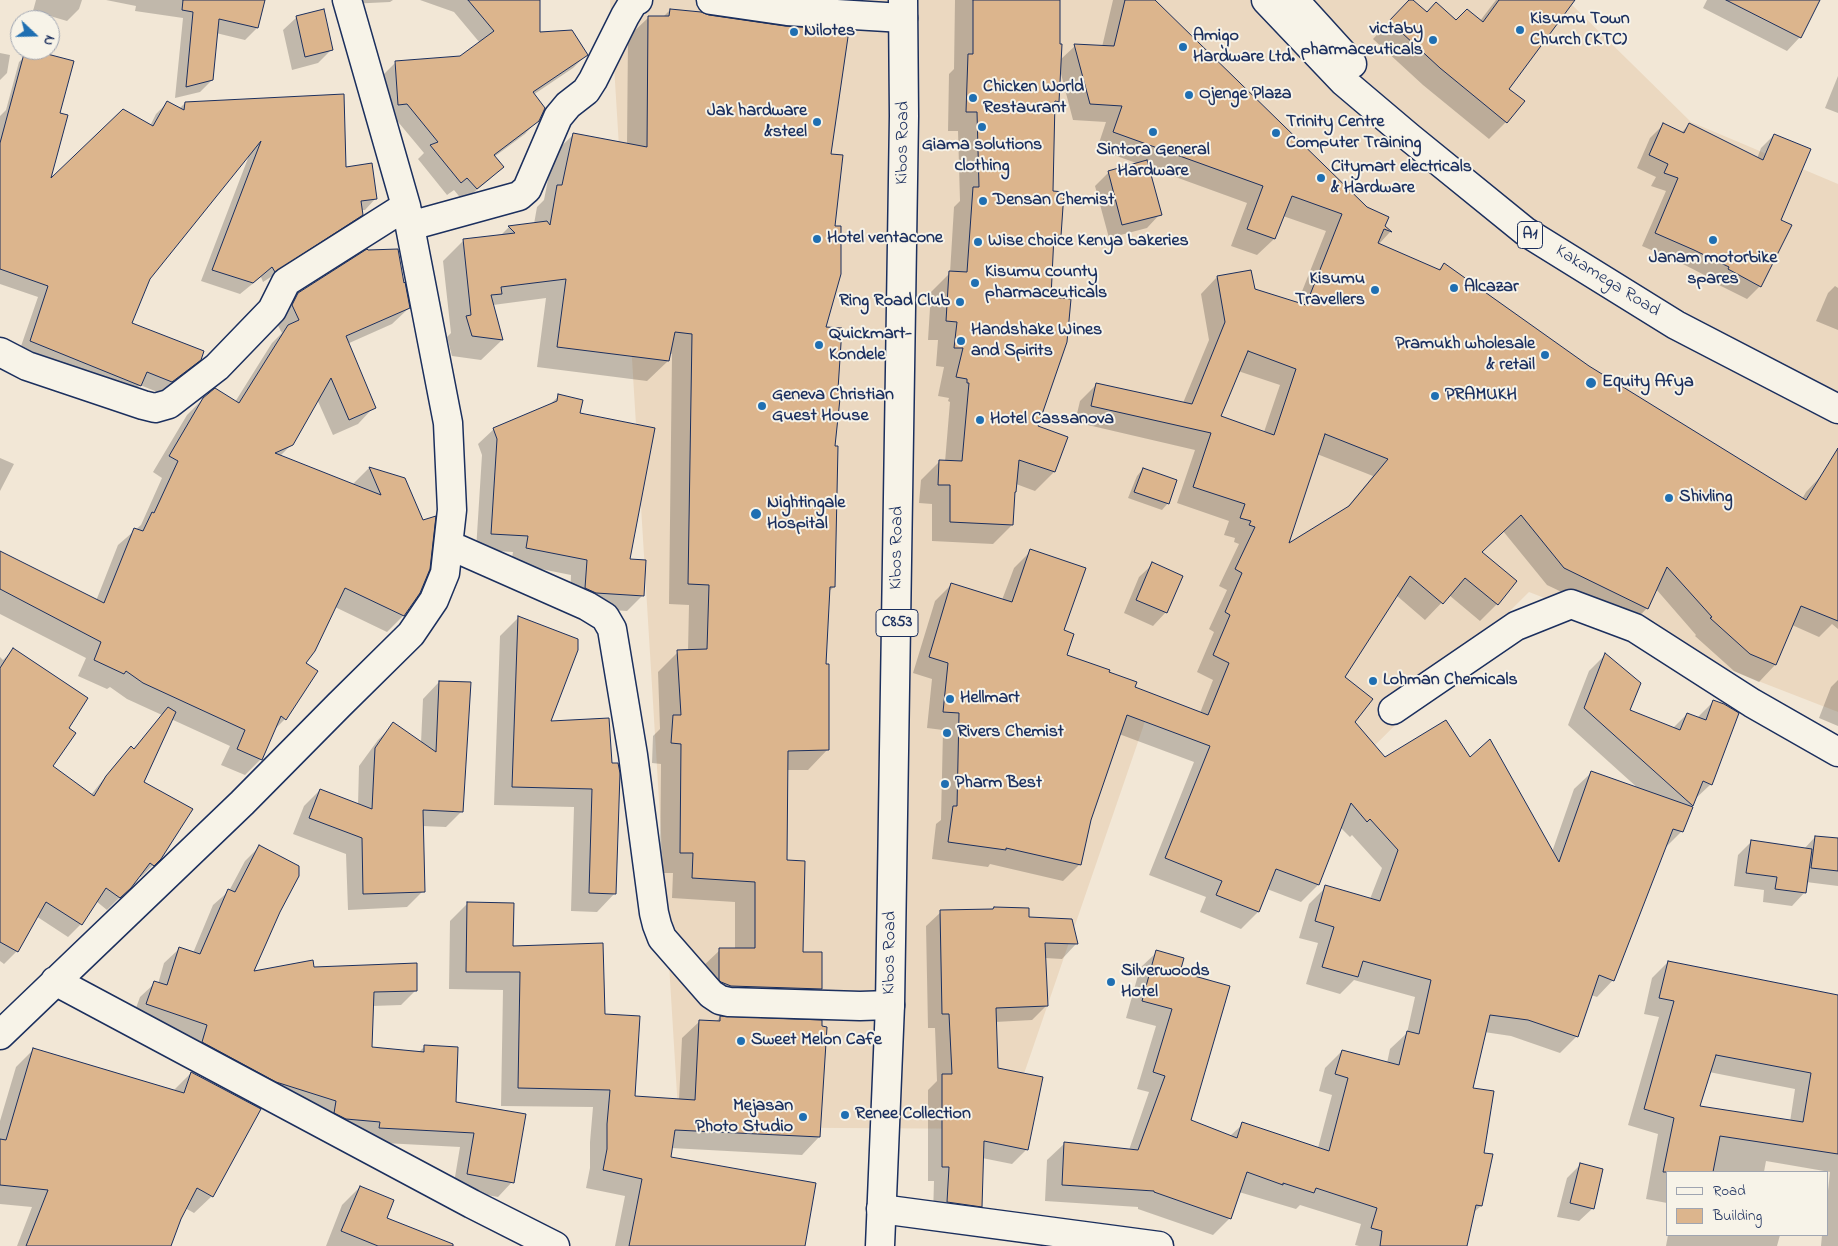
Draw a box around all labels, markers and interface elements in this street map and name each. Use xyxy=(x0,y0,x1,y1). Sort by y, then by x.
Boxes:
place label: Kisumu Town Church (KTC) xyxy=(1530,9,1630,52)
north arrow xyxy=(10,10,60,60)
place label: victaby pharmaceuticals xyxy=(1301,19,1423,62)
place label: Nilotes xyxy=(804,21,855,43)
marker: Kisumu Town Church (KTC) xyxy=(1514,24,1526,36)
marker: Nilotes xyxy=(788,26,800,38)
place label: Amigo Hardware Ltd. xyxy=(1193,26,1295,68)
text: N xyxy=(37,32,60,48)
marker: victaby pharmaceuticals xyxy=(1427,34,1439,46)
marker: Amigo Hardware Ltd. xyxy=(1177,41,1189,53)
place label: Chicken World Restaurant xyxy=(983,77,1084,120)
place label: Ojenge Plaza xyxy=(1199,84,1291,106)
marker: Ojenge Plaza xyxy=(1183,89,1195,101)
marker: Chicken World Restaurant xyxy=(967,92,979,104)
place label: Jak hardware &steel xyxy=(707,101,807,144)
street label: Kibos Road xyxy=(892,101,916,185)
place label: Trinity Centre Computer Training xyxy=(1286,112,1421,154)
marker: Jak hardware &steel xyxy=(811,116,823,128)
marker: Giama solutions clothing xyxy=(976,121,988,133)
marker: Sintora General Hardware xyxy=(1147,126,1159,138)
marker: Trinity Centre Computer Training xyxy=(1270,127,1282,139)
place label: Giama solutions clothing xyxy=(922,135,1042,178)
place label: Sintora General Hardware xyxy=(1096,140,1210,182)
place label: Citymart electricals & Hardware xyxy=(1331,157,1472,200)
marker: Citymart electricals & Hardware xyxy=(1315,172,1327,184)
place label: Densan Chemist xyxy=(993,190,1114,212)
marker: Densan Chemist xyxy=(977,195,989,207)
road number: A1 xyxy=(1518,222,1542,248)
place label: Hotel ventacone xyxy=(827,228,943,250)
place label: Wise choice Kenya bakeries xyxy=(988,231,1189,253)
marker: Hotel ventacone xyxy=(811,233,823,245)
marker: Janam motorbike spares xyxy=(1707,234,1719,246)
marker: Wise choice Kenya bakeries xyxy=(972,236,984,248)
street label: Kakamega Road xyxy=(1551,241,1663,323)
place label: Janam motorbike spares xyxy=(1649,248,1777,290)
place label: Kisumu county pharmaceuticals xyxy=(985,262,1107,304)
place label: Kisumu Travellers xyxy=(1295,269,1365,312)
marker: Kisumu county pharmaceuticals xyxy=(969,277,981,289)
place label: Alcazar xyxy=(1464,277,1519,299)
marker: Alcazar xyxy=(1448,282,1460,294)
marker: Kisumu Travellers xyxy=(1369,284,1381,296)
place label: Ring Road Club xyxy=(839,291,950,313)
marker: Ring Road Club xyxy=(954,296,966,308)
place label: Handshake Wines and Spirits xyxy=(971,320,1102,362)
place label: Quickmart- Kondele xyxy=(829,324,912,366)
place label: Pramukh wholesale & retail xyxy=(1395,334,1535,376)
marker: Handshake Wines and Spirits xyxy=(955,335,967,347)
marker: Quickmart- Kondele xyxy=(813,339,825,351)
marker: Pramukh wholesale & retail xyxy=(1539,349,1551,361)
place label: Equity Afya xyxy=(1602,372,1694,394)
marker: Equity Afya xyxy=(1584,376,1598,390)
place label: Geneva Christian Guest House xyxy=(772,385,894,428)
place label: PRAMUKH xyxy=(1445,385,1517,407)
marker: PRAMUKH xyxy=(1429,390,1441,402)
marker: Geneva Christian Guest House xyxy=(756,400,768,412)
place label: Hotel Cassanova xyxy=(990,409,1114,431)
marker: Hotel Cassanova xyxy=(974,414,986,426)
place label: Shivling xyxy=(1679,487,1733,509)
marker: Shivling xyxy=(1663,492,1675,504)
place label: Nightingale Hospital xyxy=(767,493,845,536)
street label: Kibos Road xyxy=(886,506,910,590)
marker: Nightingale Hospital xyxy=(749,507,763,521)
road number: C853 xyxy=(876,610,918,636)
place label: Lohman Chemicals xyxy=(1383,670,1518,692)
marker: Lohman Chemicals xyxy=(1367,675,1379,687)
place label: Hellmart xyxy=(960,688,1020,710)
marker: Hellmart xyxy=(944,693,956,705)
place label: Rivers Chemist xyxy=(957,722,1064,744)
marker: Rivers Chemist xyxy=(941,727,953,739)
place label: Pharm Best xyxy=(955,773,1042,795)
marker: Pharm Best xyxy=(939,778,951,790)
street label: Kibos Road xyxy=(879,911,903,995)
place label: Silverwoods Hotel xyxy=(1121,961,1210,1004)
marker: Silverwoods Hotel xyxy=(1105,976,1117,988)
place label: Sweet Melon Cafe xyxy=(751,1030,882,1052)
marker: Sweet Melon Cafe xyxy=(735,1035,747,1047)
place label: Mejasan Photo Studio xyxy=(695,1096,793,1138)
place label: Renee Collection xyxy=(855,1104,971,1126)
marker: Renee Collection xyxy=(839,1109,851,1121)
marker: Mejasan Photo Studio xyxy=(797,1111,809,1123)
legend xyxy=(1666,1171,1828,1236)
text: Road xyxy=(1713,1180,1746,1202)
text: Building xyxy=(1713,1205,1762,1227)

